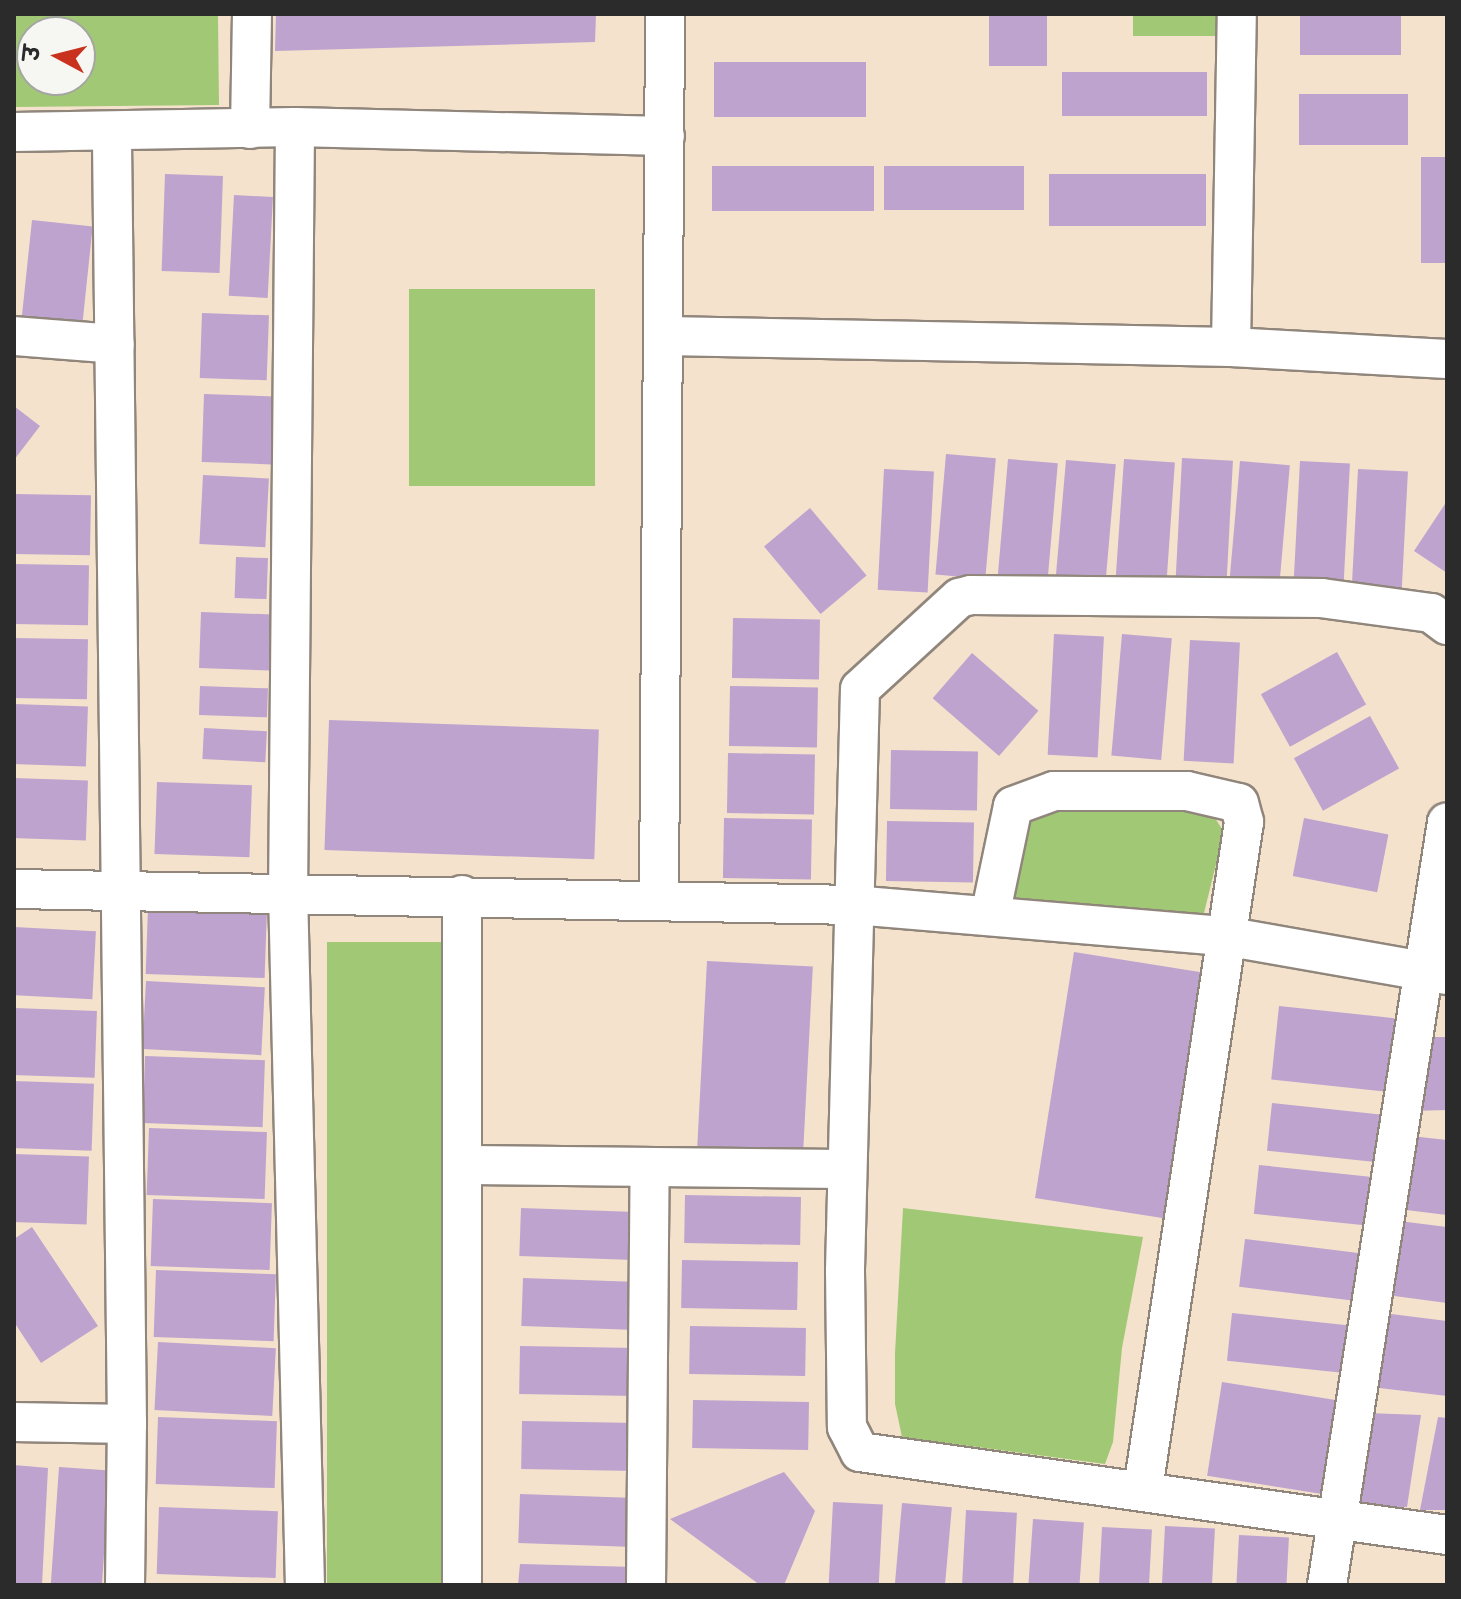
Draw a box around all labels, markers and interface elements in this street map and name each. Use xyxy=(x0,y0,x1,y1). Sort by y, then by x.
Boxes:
north arrow xyxy=(16,16,96,96)
text: उ xyxy=(17,44,51,63)

